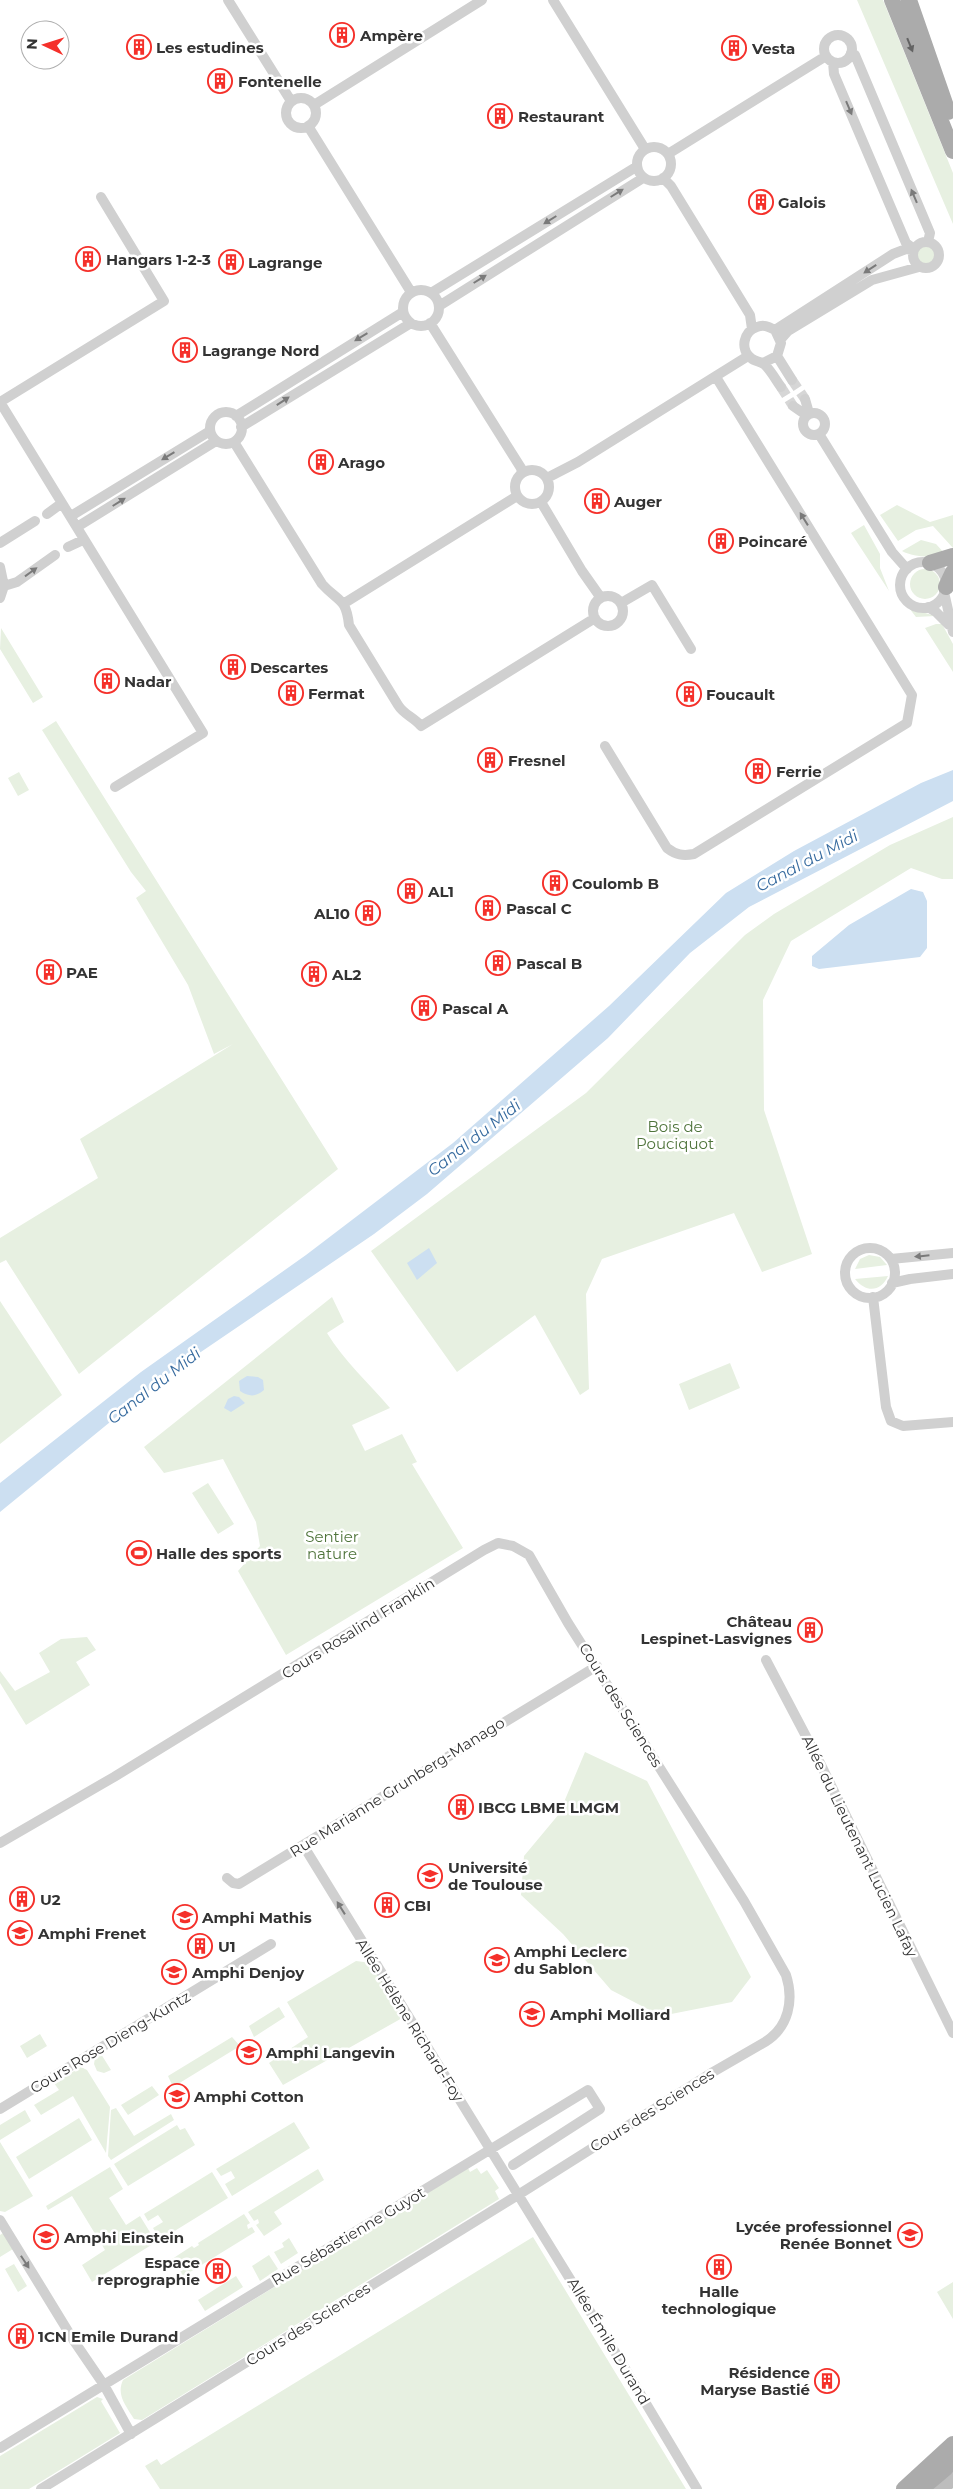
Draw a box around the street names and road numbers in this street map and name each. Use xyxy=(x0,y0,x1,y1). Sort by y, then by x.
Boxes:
street label: Cours Rosalind Franklin xyxy=(278,1573,438,1683)
street label: Cours des Sciences xyxy=(575,1639,667,1771)
street label: Rue Marianne Grunberg-Manago xyxy=(286,1713,508,1861)
street label: Allée du Lieutenant Lucien Lafay xyxy=(798,1732,923,1961)
street label: Allée Hélène Richard-Foy xyxy=(352,1935,469,2106)
street label: Cours Rose Dieng-Kuntz xyxy=(26,1986,194,2097)
street label: Cours des Sciences xyxy=(586,2064,718,2156)
street label: Rue Sébastienne Guyot xyxy=(268,2183,428,2289)
street label: Allée Émile Durand xyxy=(564,2274,654,2408)
street label: Cours des Sciences xyxy=(242,2278,374,2370)

